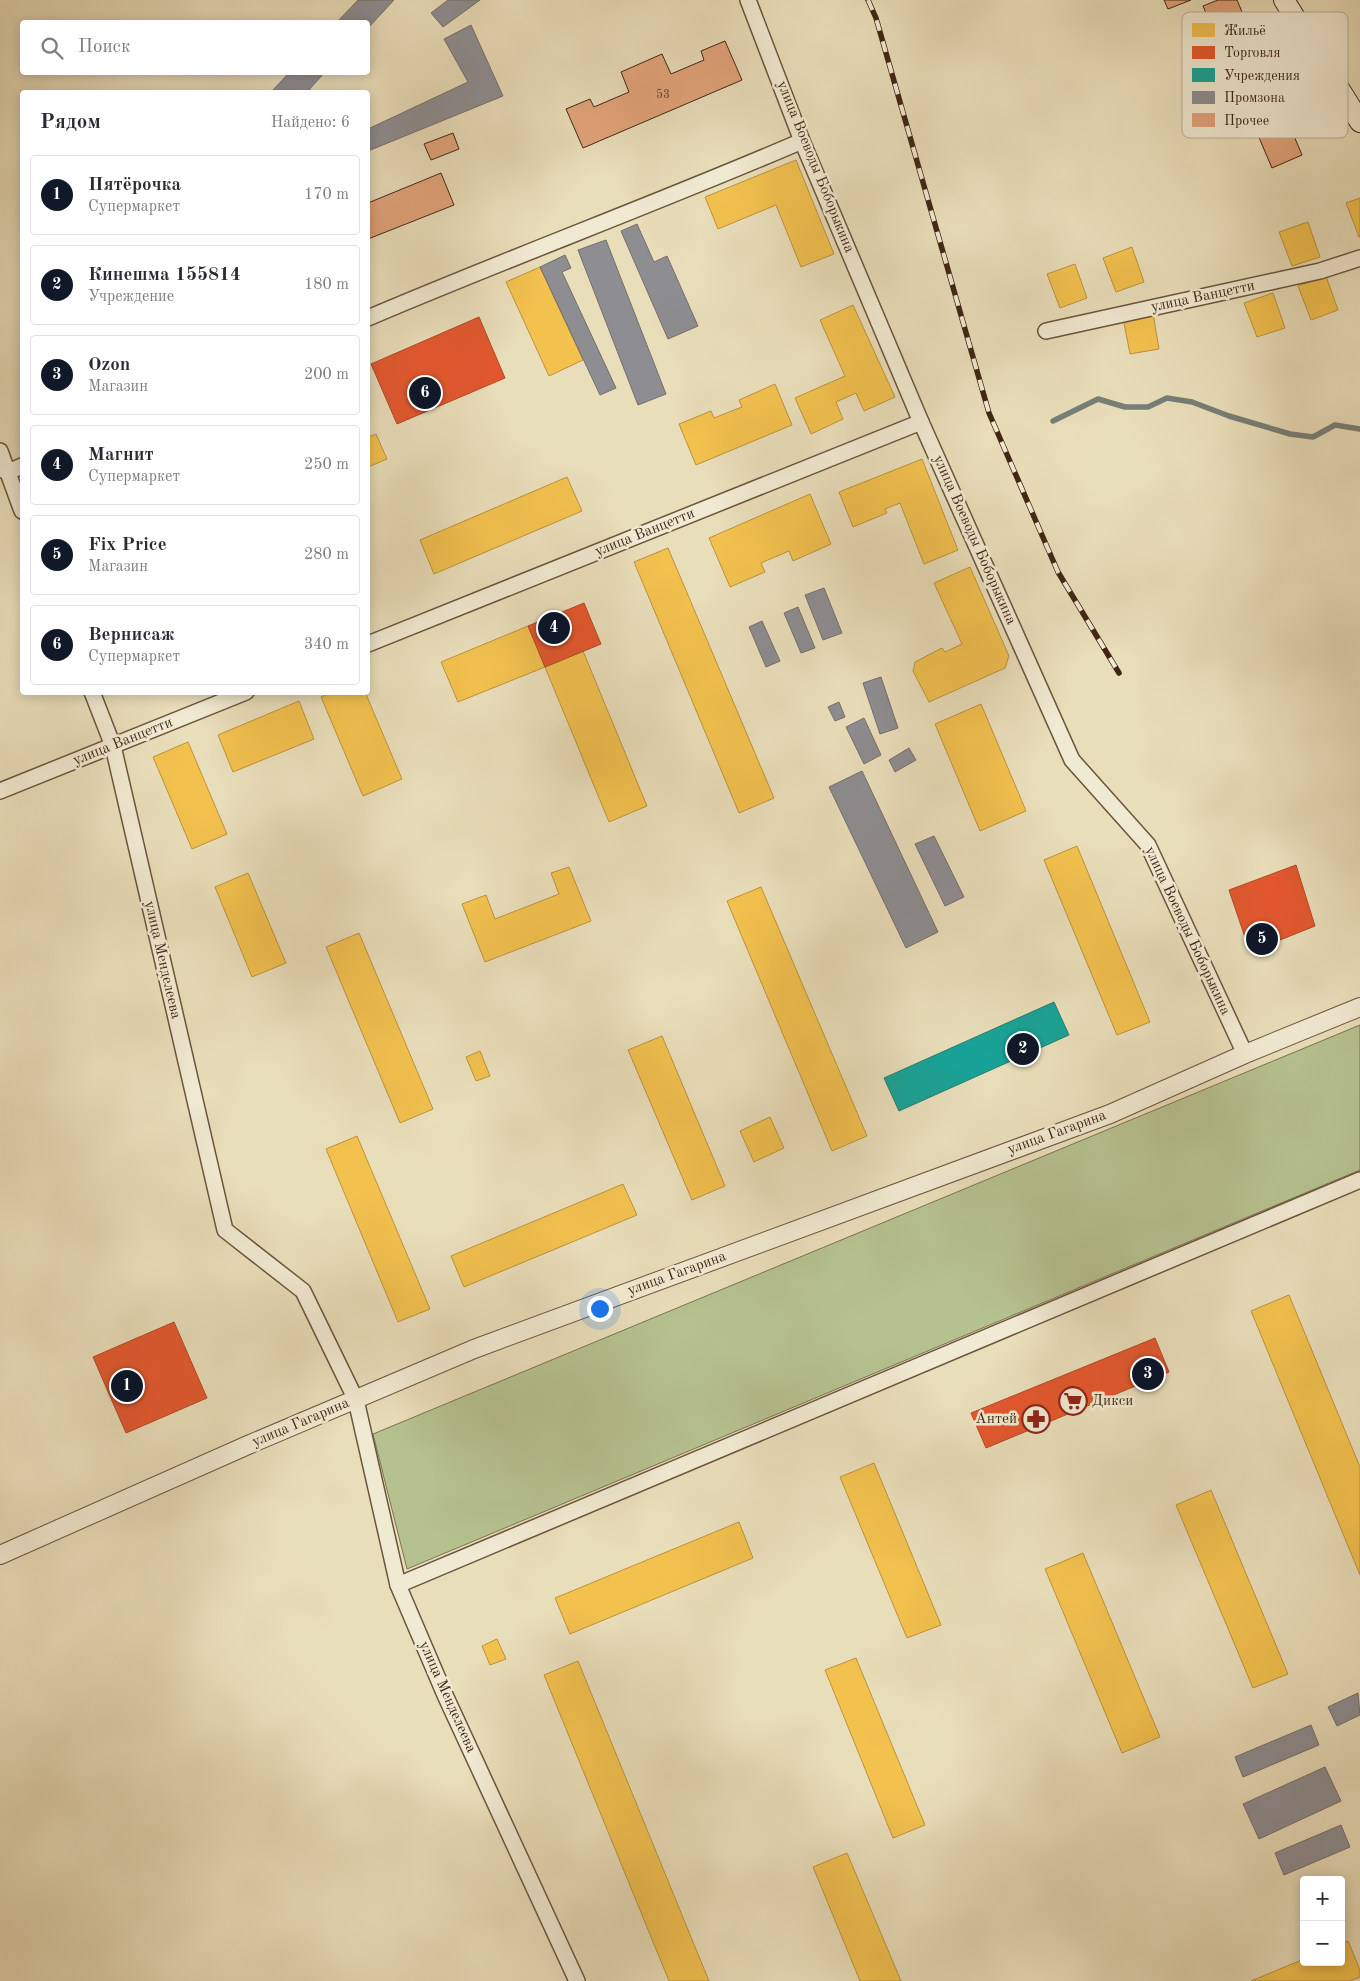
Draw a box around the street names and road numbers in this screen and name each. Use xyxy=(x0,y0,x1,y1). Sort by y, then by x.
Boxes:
street label: улица Воеводы Боборыкина xyxy=(774,79,857,256)
street label: улица Ванцетти xyxy=(1150,279,1256,315)
street label: улица Воеводы Боборыкина xyxy=(930,453,1019,628)
street label: улица Ванцетти xyxy=(593,506,697,560)
street label: улица Ванцетти xyxy=(71,715,175,769)
street label: улица Воеводы Боборыкина xyxy=(1141,844,1233,1018)
street label: улица Менделеева xyxy=(141,900,183,1021)
street label: улица Гагарина xyxy=(1006,1108,1109,1158)
street label: улица Гагарина xyxy=(626,1249,729,1299)
street label: улица Гагарина xyxy=(250,1396,352,1450)
street label: улица Менделеева xyxy=(416,1639,479,1756)

